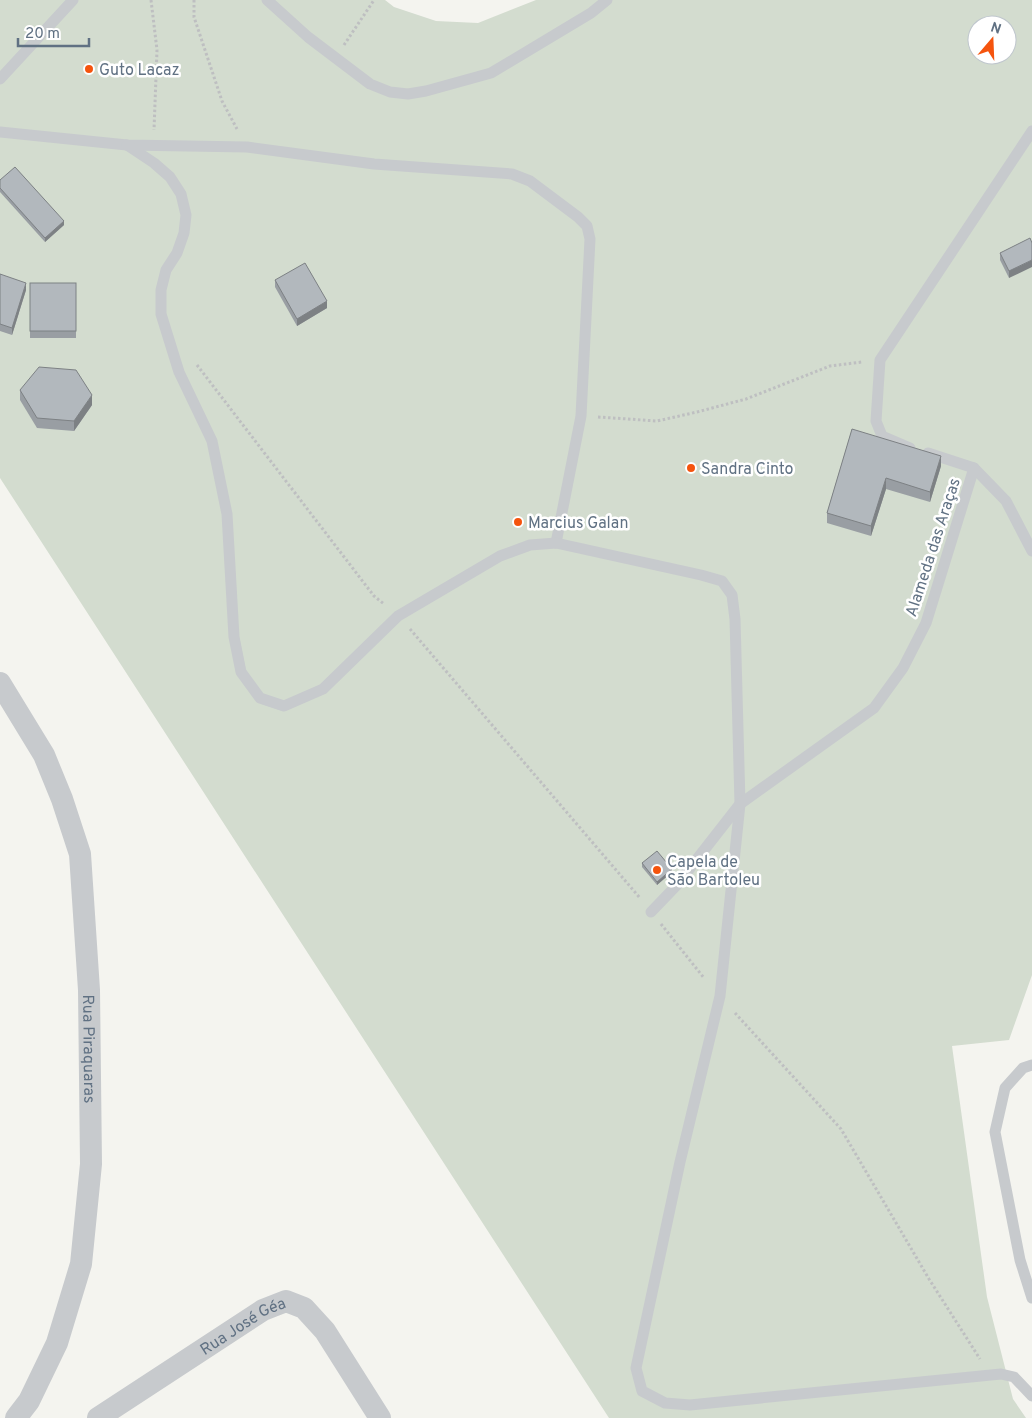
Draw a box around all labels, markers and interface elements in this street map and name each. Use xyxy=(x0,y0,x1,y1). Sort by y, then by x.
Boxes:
scale bar xyxy=(18,15,89,47)
north arrow xyxy=(967,15,1017,65)
text: N xyxy=(988,19,1003,39)
text: 20 m xyxy=(25,25,60,44)
place label: Guto Lacaz xyxy=(99,61,180,81)
marker: Guto Lacaz xyxy=(83,63,95,75)
place label: Sandra Cinto xyxy=(701,460,794,480)
marker: Sandra Cinto xyxy=(685,462,697,474)
street label: Alameda das Araças xyxy=(902,476,966,620)
place label: Marcius Galan xyxy=(528,514,628,534)
marker: Marcius Galan xyxy=(512,516,524,528)
place label: Capela de São Bartoleu xyxy=(667,853,760,891)
marker: Capela de São Bartoleu xyxy=(651,864,663,876)
street label: Rua Piraquaras xyxy=(77,994,98,1104)
street label: Rua José Géa xyxy=(197,1294,289,1360)

